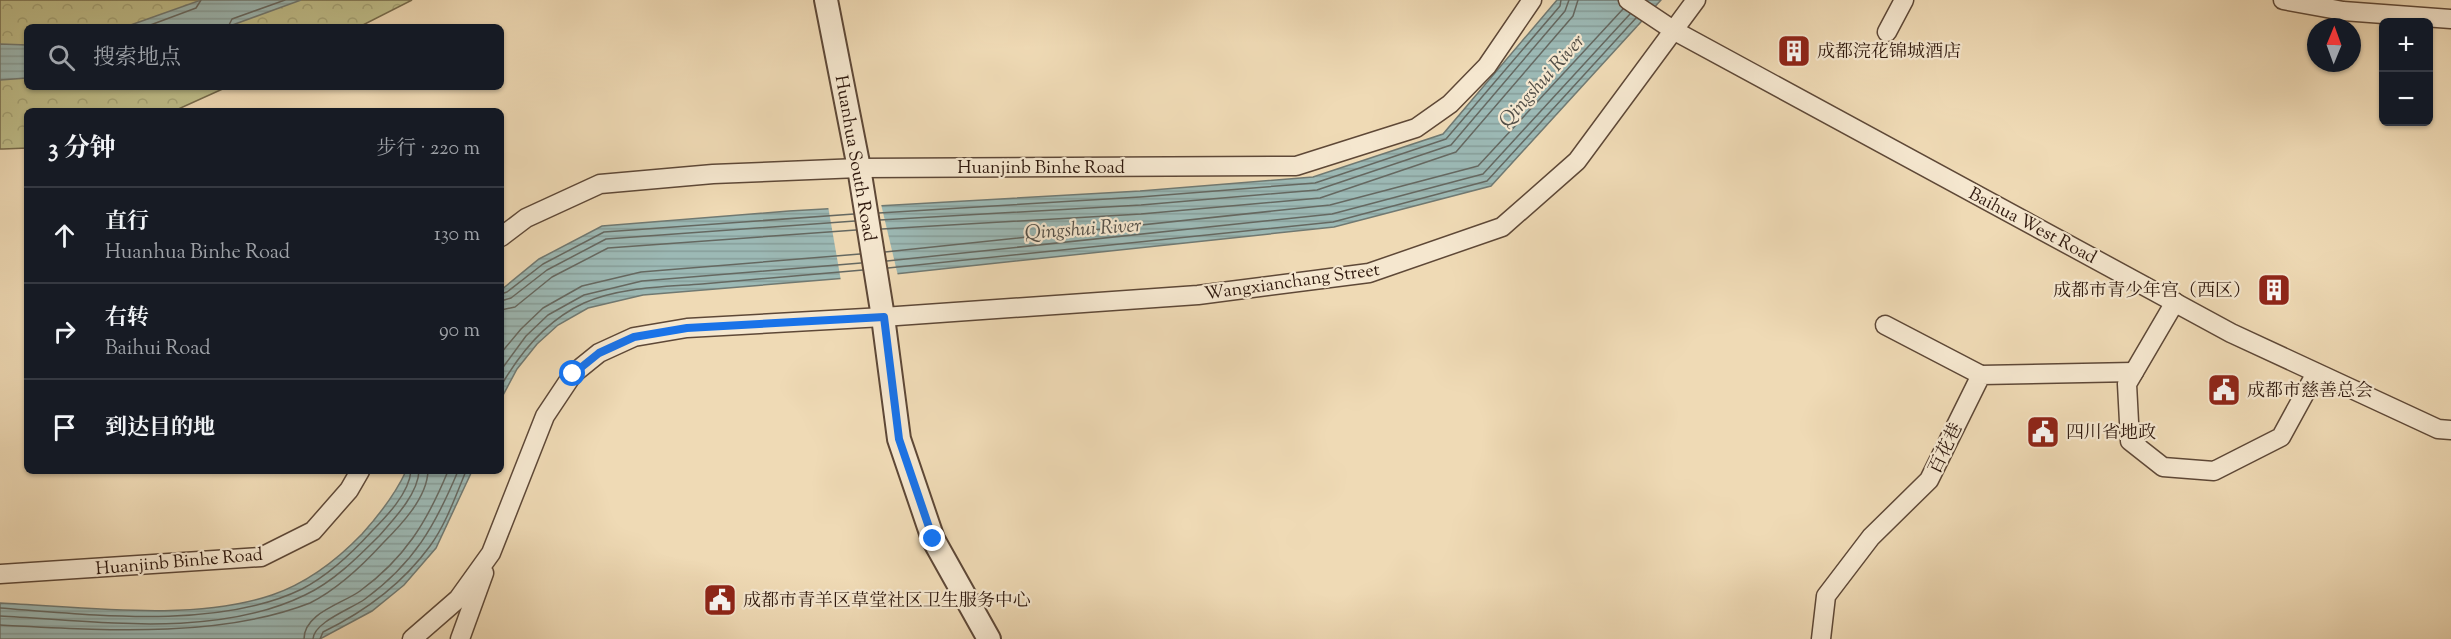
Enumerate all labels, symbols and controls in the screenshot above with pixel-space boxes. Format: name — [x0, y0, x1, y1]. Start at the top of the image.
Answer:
north arrow — [2307, 18, 2361, 72]
map controls — [2379, 18, 2433, 126]
button: + — [2379, 18, 2433, 72]
search box — [24, 24, 504, 90]
water label: Qingshui River — [1493, 29, 1593, 135]
building icon: 成都浣花锦城酒店 — [1776, 33, 1812, 69]
place label: 成都浣花锦城酒店 — [1817, 40, 1961, 66]
icon: search — [45, 41, 78, 74]
text: 搜索地点 — [93, 43, 181, 75]
button: − — [2379, 72, 2433, 126]
street label: Huanhua South Road — [827, 73, 881, 244]
text: 3 分钟 — [48, 131, 116, 168]
text: 步行 · 220 m — [376, 135, 480, 164]
street label: Huanjinb Binhe Road — [957, 156, 1125, 182]
street label: Baihua West Road — [1963, 182, 2101, 272]
text: 直行 — [105, 207, 149, 239]
water label: Qingshui River — [1024, 212, 1143, 249]
icon: ahead — [48, 219, 81, 252]
text: 130 m — [434, 221, 480, 250]
text: Huanhua Binhe Road — [105, 239, 290, 268]
street label: Wangxianchang Street — [1203, 258, 1382, 308]
building icon: 成都市青少年宫（西区） — [2256, 272, 2292, 308]
place label: 成都市青少年宫（西区） — [2053, 279, 2251, 305]
text: 右转 — [105, 303, 149, 335]
icon: right — [48, 315, 81, 348]
text: 90 m — [439, 317, 480, 346]
text: Baihui Road — [105, 335, 210, 364]
route start — [559, 360, 585, 386]
public building icon: 成都市慈善总会 — [2206, 372, 2242, 408]
place label: 成都市慈善总会 — [2247, 379, 2373, 405]
icon: arrive — [48, 411, 81, 444]
text: 到达目的地 — [105, 413, 215, 445]
public building icon: 四川省地政 — [2025, 414, 2061, 450]
street label: 百花巷 — [1923, 419, 1970, 479]
place label: 四川省地政 — [2066, 421, 2156, 447]
route end — [919, 525, 945, 551]
street label: Huanjinb Binhe Road — [95, 543, 264, 583]
public building icon: 成都市青羊区草堂社区卫生服务中心 — [702, 582, 738, 618]
place label: 成都市青羊区草堂社区卫生服务中心 — [743, 589, 1031, 615]

